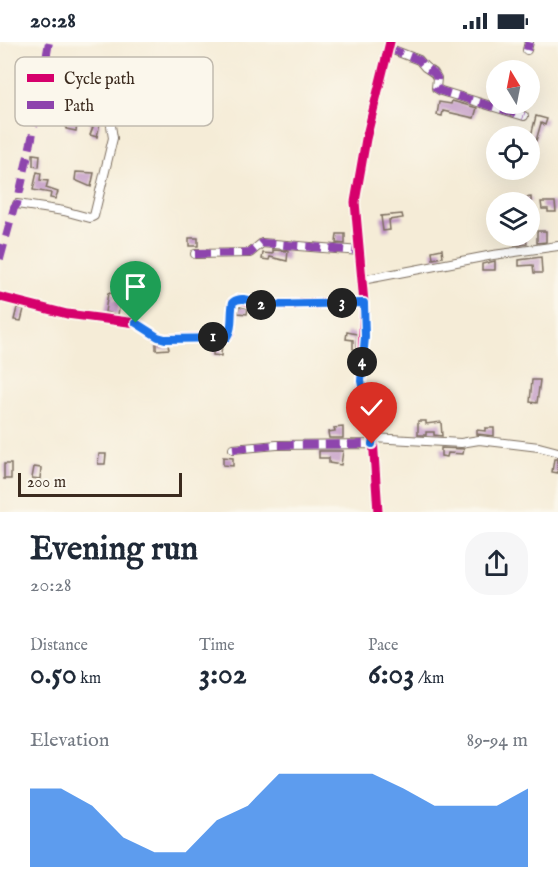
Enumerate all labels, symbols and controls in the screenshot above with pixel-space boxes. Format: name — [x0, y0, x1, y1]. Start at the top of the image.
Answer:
text: 20:28 — [30, 7, 76, 35]
legend — [15, 57, 213, 126]
north arrow — [486, 60, 540, 114]
map controls — [486, 60, 540, 246]
text: Cycle path — [64, 70, 135, 90]
text: Path — [64, 97, 95, 117]
button: locate — [486, 126, 540, 180]
button: layers — [486, 192, 540, 246]
pin — [110, 261, 161, 323]
icon: arrive — [119, 270, 152, 303]
pin: 3 — [327, 288, 357, 318]
pin: 2 — [246, 290, 276, 320]
text: 3 — [339, 293, 345, 313]
text: 2 — [257, 295, 265, 315]
pin: 1 — [198, 322, 228, 352]
text: 1 — [210, 327, 216, 347]
pin: 4 — [347, 347, 377, 377]
text: 4 — [358, 352, 366, 372]
pin — [346, 382, 397, 444]
icon: check — [355, 391, 388, 424]
scale bar — [18, 470, 182, 498]
text: 200 m — [27, 473, 66, 493]
text: Evening run — [30, 529, 198, 571]
button: share — [465, 532, 528, 595]
text: 20:28 — [30, 573, 72, 598]
text: Distance — [30, 636, 88, 656]
text: Time — [199, 636, 235, 656]
text: Pace — [368, 636, 398, 656]
text: 0.50 — [30, 656, 77, 694]
text: 3:02 — [199, 656, 247, 694]
text: 6:03 — [368, 656, 415, 694]
text: km — [77, 669, 101, 689]
text: /km — [415, 669, 444, 689]
text: Elevation — [30, 728, 109, 753]
text: 89–94 m — [467, 728, 528, 753]

